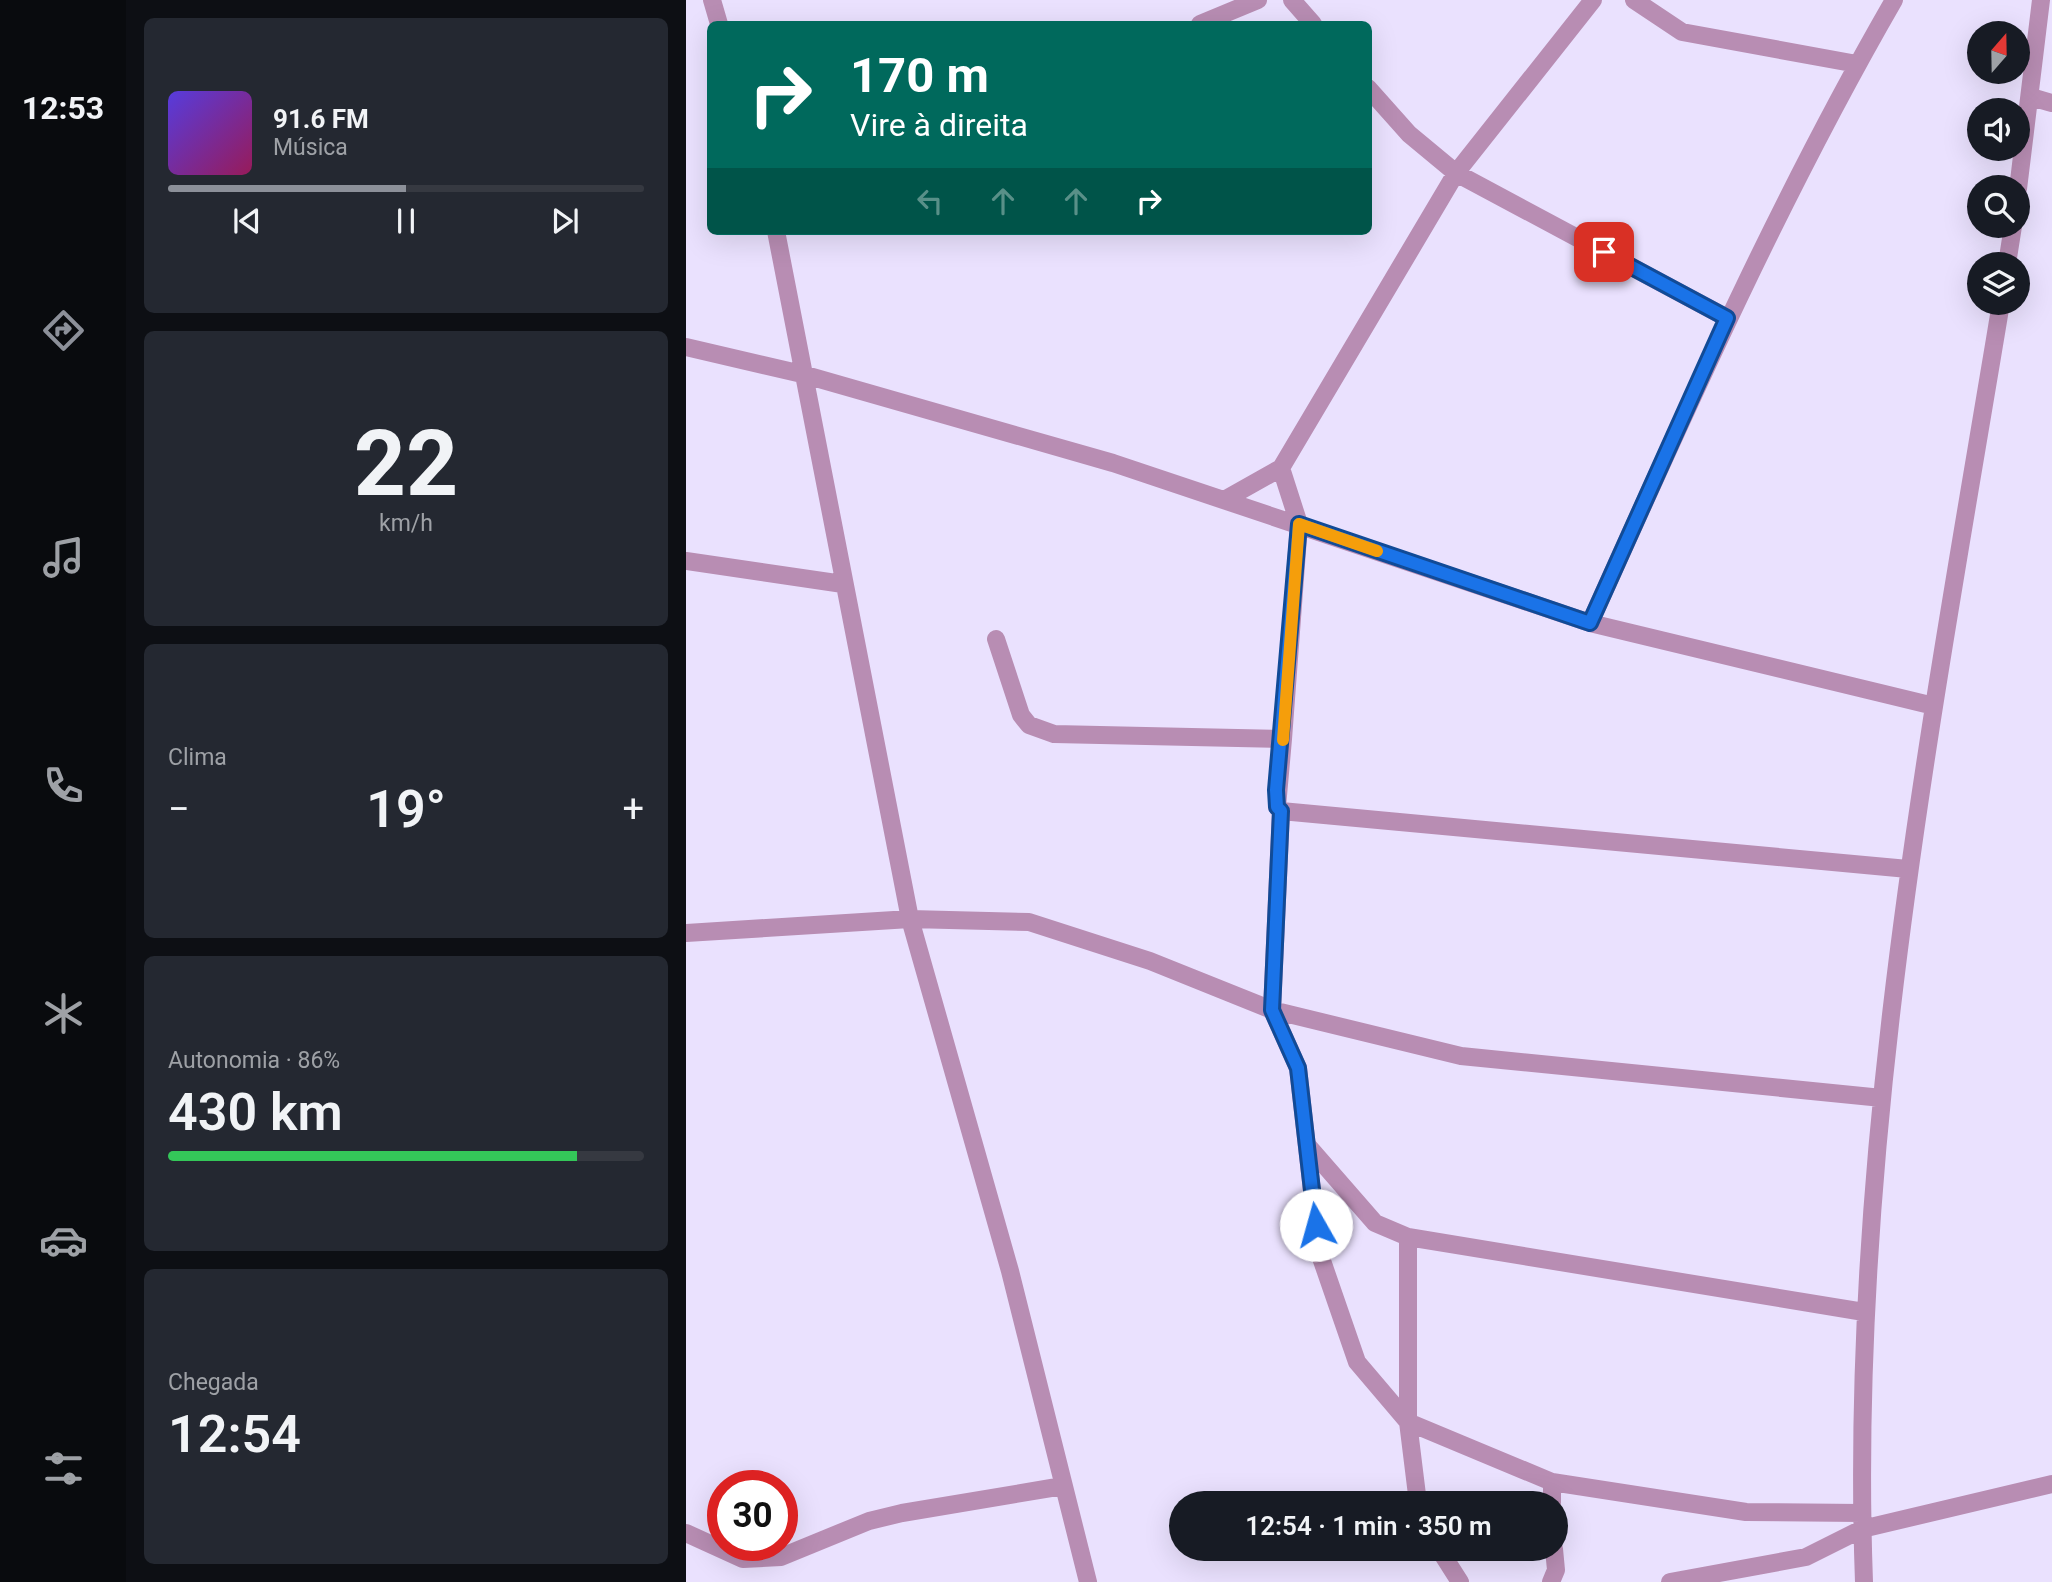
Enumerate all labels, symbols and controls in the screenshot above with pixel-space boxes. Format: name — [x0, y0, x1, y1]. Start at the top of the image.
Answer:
north arrow — [1967, 21, 2030, 84]
map controls — [1967, 21, 2030, 315]
text: 170 m — [850, 47, 989, 104]
icon: right — [735, 49, 826, 140]
text: 12:53 — [22, 89, 104, 127]
button: sound — [1967, 98, 2030, 161]
text: 91.6 FM — [273, 104, 369, 134]
text: Vire à direita — [850, 106, 1028, 144]
text: Música — [273, 134, 348, 161]
button: search — [1967, 175, 2030, 238]
icon: left — [911, 182, 949, 220]
icon: ahead — [984, 182, 1022, 220]
icon: ahead — [1057, 182, 1095, 220]
icon: right — [1130, 182, 1168, 220]
icon: previous — [228, 202, 266, 240]
icon: pause — [387, 202, 425, 240]
icon: next — [546, 202, 584, 240]
pin — [1574, 222, 1634, 282]
icon: arrive — [1585, 233, 1623, 271]
button: layers — [1967, 252, 2030, 315]
icon: directions — [39, 306, 88, 355]
text: 22 — [354, 411, 458, 517]
text: km/h — [379, 510, 433, 537]
icon: music — [39, 533, 88, 582]
text: Clima — [168, 744, 227, 771]
icon: phone — [39, 761, 88, 810]
text: 19° — [366, 779, 446, 840]
text: − — [168, 787, 190, 831]
text: + — [622, 787, 644, 831]
icon: climate — [39, 989, 88, 1038]
text: Autonomia · 86% — [168, 1047, 340, 1074]
text: 430 km — [168, 1082, 343, 1143]
position arrow — [1279, 1188, 1353, 1262]
icon: car — [39, 1216, 88, 1265]
text: Chegada — [168, 1369, 259, 1396]
text: 12:54 — [168, 1404, 301, 1465]
icon: filters — [39, 1444, 88, 1493]
speed limit sign: 30 — [707, 1470, 798, 1561]
text: 12:54 · 1 min · 350 m — [1245, 1511, 1492, 1541]

